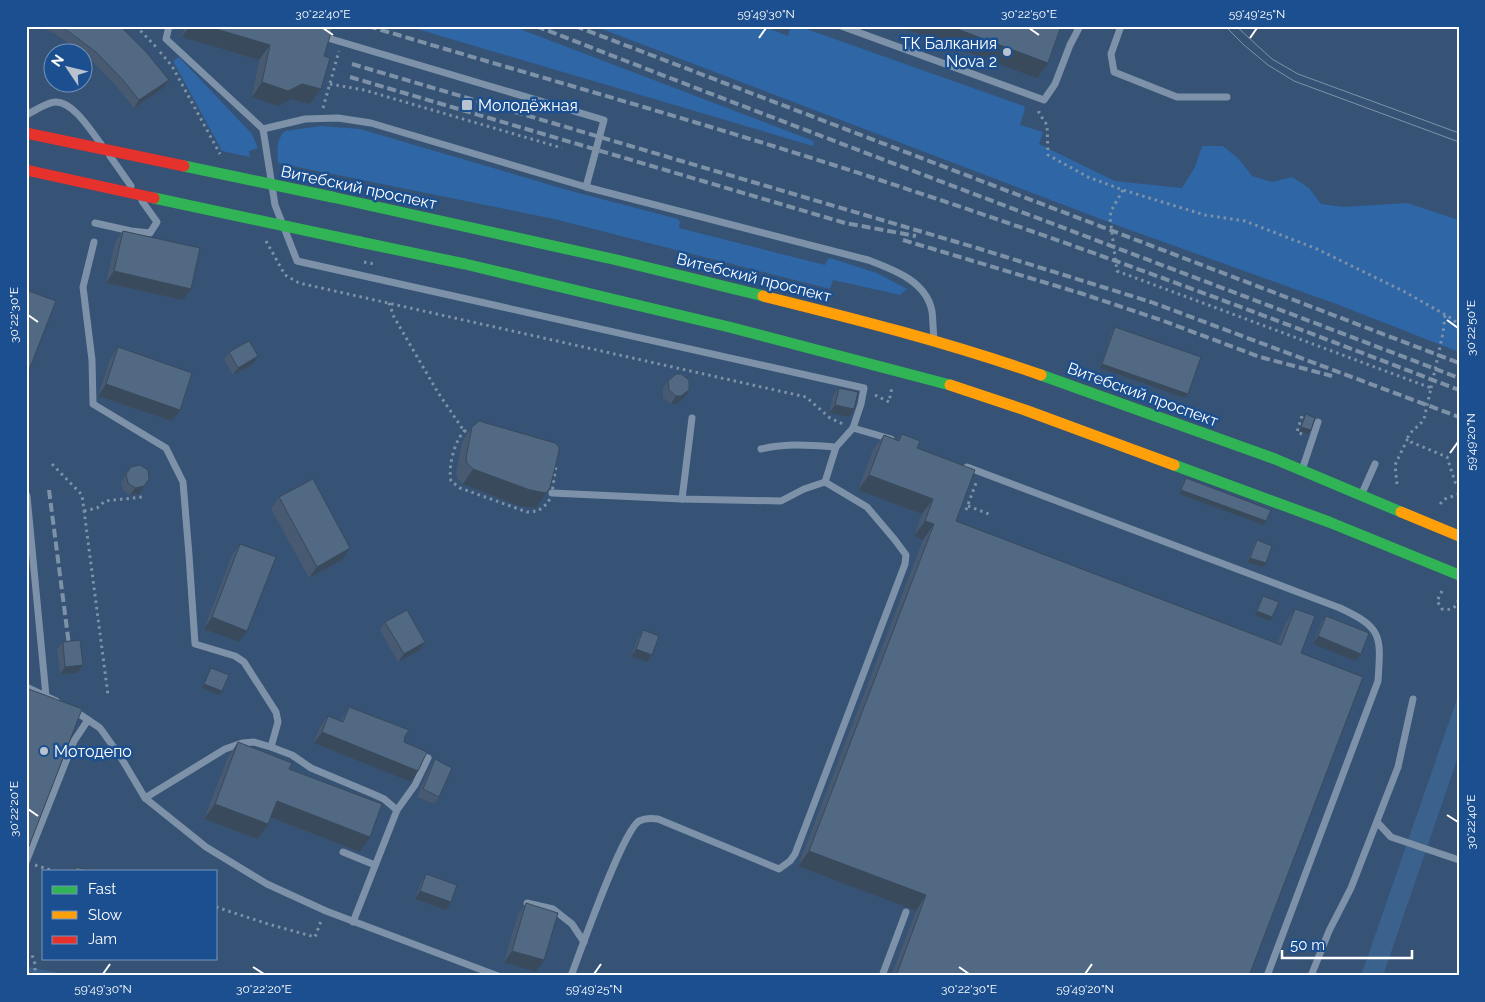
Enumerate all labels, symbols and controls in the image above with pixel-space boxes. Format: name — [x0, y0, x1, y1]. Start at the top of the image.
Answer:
text: 30°22'40"E — [295, 7, 351, 21]
text: 59°49'30"N — [737, 7, 795, 21]
text: 30°22'50"E — [1001, 7, 1057, 21]
text: 59°49'25"N — [1229, 7, 1285, 21]
place label: ТК Балкания Nova 2 — [901, 34, 997, 71]
north arrow — [42, 42, 92, 92]
marker: ТК Балкания Nova 2 — [1001, 46, 1013, 58]
text: N — [48, 52, 67, 70]
place label: Молодёжная — [478, 96, 578, 115]
marker: Молодёжная — [460, 98, 474, 112]
street label: Витебский проспект — [279, 162, 439, 213]
street label: Витебский проспект — [675, 249, 834, 306]
text: 30°22'30"E — [7, 287, 21, 343]
text: 30°22'50"E — [1464, 300, 1478, 356]
street label: Витебский проспект — [1065, 358, 1221, 431]
text: 59°49'20"N — [1464, 413, 1478, 471]
place label: Мотодепо — [54, 742, 132, 761]
marker: Мотодепо — [38, 745, 50, 757]
text: 30°22'20"E — [7, 781, 21, 837]
text: 30°22'40"E — [1464, 794, 1478, 850]
legend — [42, 870, 218, 960]
text: Fast — [88, 880, 116, 898]
text: Slow — [88, 906, 122, 924]
scale bar — [1282, 927, 1412, 959]
text: Jam — [88, 930, 117, 948]
text: 50 m — [1290, 936, 1325, 954]
text: 59°49'30"N — [74, 982, 132, 996]
text: 30°22'20"E — [236, 982, 292, 996]
text: 59°49'25"N — [566, 982, 622, 996]
text: 30°22'30"E — [941, 982, 997, 996]
text: 59°49'20"N — [1056, 982, 1114, 996]

